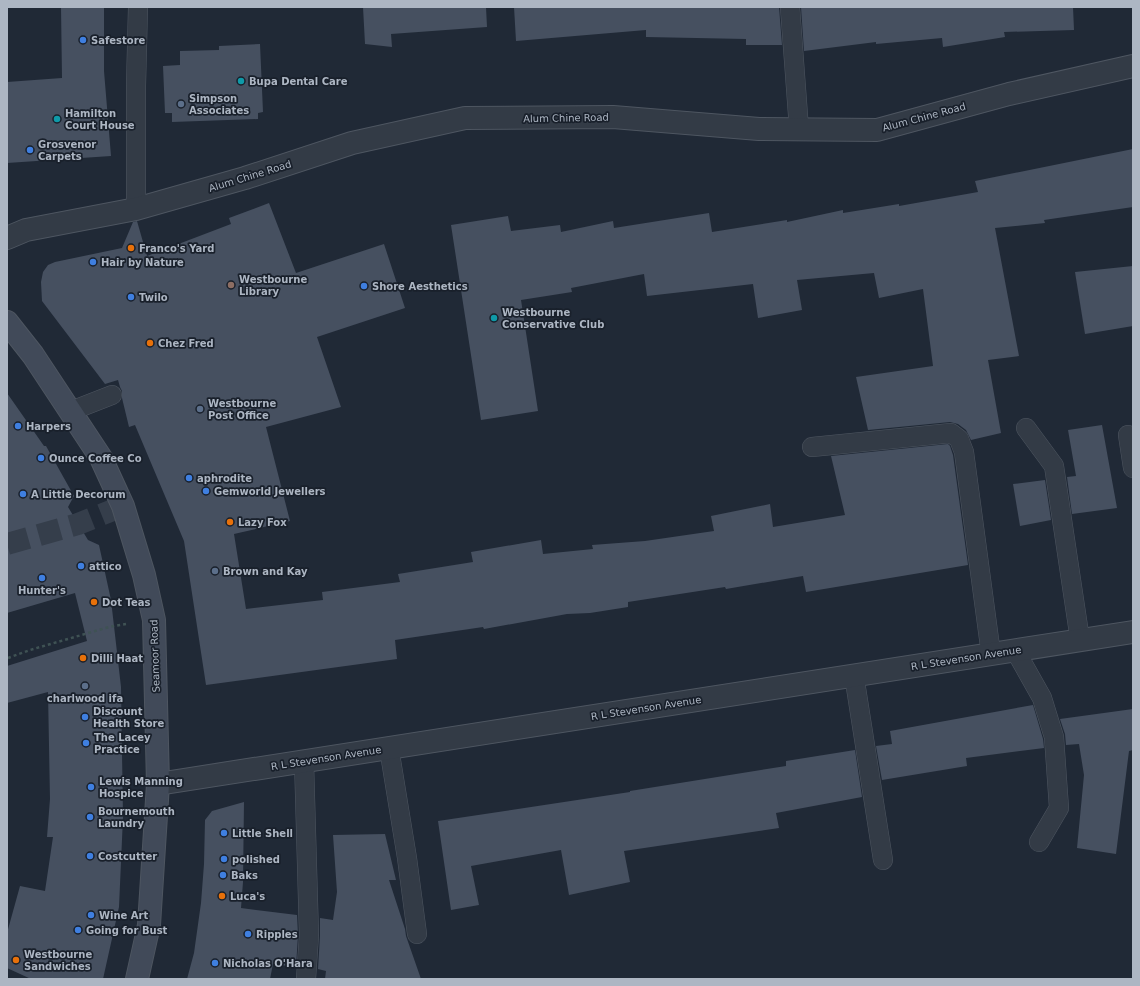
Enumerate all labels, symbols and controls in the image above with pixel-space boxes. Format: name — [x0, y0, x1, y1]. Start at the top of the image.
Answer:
marker: Safestore — [78, 35, 88, 45]
place label: Safestore — [91, 35, 146, 46]
marker: Bupa Dental Care — [236, 76, 246, 86]
place label: Bupa Dental Care — [249, 76, 348, 87]
place label: Simpson Associates — [189, 93, 249, 116]
marker: Simpson Associates — [176, 99, 186, 109]
street label: Alum Chine Road — [881, 101, 967, 133]
place label: Hamilton Court House — [65, 108, 135, 131]
street label: Alum Chine Road — [523, 112, 609, 124]
marker: Hamilton Court House — [52, 114, 62, 124]
place label: Grosvenor Carpets — [38, 139, 96, 162]
marker: Grosvenor Carpets — [25, 145, 35, 155]
street label: Alum Chine Road — [207, 158, 293, 194]
marker: Franco's Yard — [126, 243, 136, 253]
place label: Franco's Yard — [139, 243, 214, 254]
marker: Hair by Nature — [88, 257, 98, 267]
place label: Hair by Nature — [101, 257, 184, 268]
place label: Westbourne Library — [239, 274, 307, 297]
marker: Westbourne Library — [226, 280, 236, 290]
marker: Shore Aesthetics — [359, 281, 369, 291]
place label: Shore Aesthetics — [372, 281, 468, 292]
marker: Twilo — [126, 292, 136, 302]
place label: Twilo — [139, 292, 168, 303]
place label: Westbourne Conservative Club — [502, 307, 604, 330]
marker: Westbourne Conservative Club — [489, 313, 499, 323]
marker: Chez Fred — [145, 338, 155, 348]
place label: Chez Fred — [158, 338, 214, 349]
place label: Westbourne Post Office — [208, 398, 276, 421]
marker: Westbourne Post Office — [195, 404, 205, 414]
marker: Harpers — [13, 421, 23, 431]
place label: Harpers — [26, 421, 71, 432]
marker: Ounce Coffee Co — [36, 453, 46, 463]
place label: Ounce Coffee Co — [49, 453, 142, 464]
marker: aphrodite — [184, 473, 194, 483]
place label: aphrodite — [197, 473, 252, 484]
marker: Gemworld Jewellers — [201, 486, 211, 496]
place label: Gemworld Jewellers — [214, 486, 326, 497]
marker: A Little Decorum — [18, 489, 28, 499]
place label: A Little Decorum — [31, 489, 126, 500]
marker: Lazy Fox — [225, 517, 235, 527]
place label: Lazy Fox — [238, 517, 287, 528]
marker: attico — [76, 561, 86, 571]
place label: attico — [89, 561, 122, 572]
marker: Brown and Kay — [210, 566, 220, 576]
place label: Brown and Kay — [223, 566, 308, 577]
marker: Hunter's — [37, 573, 47, 583]
place label: Hunter's — [18, 585, 66, 596]
marker: Dot Teas — [89, 597, 99, 607]
place label: Dot Teas — [102, 597, 150, 608]
street label: Seamoor Road — [148, 619, 162, 693]
street label: R L Stevenson Avenue — [910, 644, 1022, 672]
marker: Dilli Haat — [78, 653, 88, 663]
place label: Dilli Haat — [91, 653, 143, 664]
marker: charlwood ifa — [80, 681, 90, 691]
place label: charlwood ifa — [47, 693, 123, 704]
street label: R L Stevenson Avenue — [590, 694, 702, 722]
place label: Discount Health Store — [93, 706, 164, 729]
marker: Discount Health Store — [80, 712, 90, 722]
place label: The Lacey Practice — [94, 732, 151, 755]
marker: The Lacey Practice — [81, 738, 91, 748]
street label: R L Stevenson Avenue — [270, 744, 382, 772]
place label: Lewis Manning Hospice — [99, 776, 183, 799]
marker: Lewis Manning Hospice — [86, 782, 96, 792]
place label: Bournemouth Laundry — [98, 806, 175, 829]
marker: Bournemouth Laundry — [85, 812, 95, 822]
marker: Little Shell — [219, 828, 229, 838]
place label: Little Shell — [232, 828, 293, 839]
marker: Costcutter — [85, 851, 95, 861]
place label: Costcutter — [98, 851, 157, 862]
marker: polished — [219, 854, 229, 864]
place label: polished — [232, 854, 280, 865]
marker: Baks — [218, 870, 228, 880]
place label: Baks — [231, 870, 258, 881]
marker: Luca's — [217, 891, 227, 901]
place label: Luca's — [230, 891, 265, 902]
marker: Wine Art — [86, 910, 96, 920]
place label: Wine Art — [99, 910, 149, 921]
marker: Going for Bust — [73, 925, 83, 935]
place label: Going for Bust — [86, 925, 168, 936]
marker: Ripples — [243, 929, 253, 939]
place label: Ripples — [256, 929, 298, 940]
place label: Westbourne Sandwiches — [24, 949, 92, 972]
marker: Westbourne Sandwiches — [11, 955, 21, 965]
marker: Nicholas O'Hara — [210, 958, 220, 968]
place label: Nicholas O'Hara — [223, 958, 313, 969]

